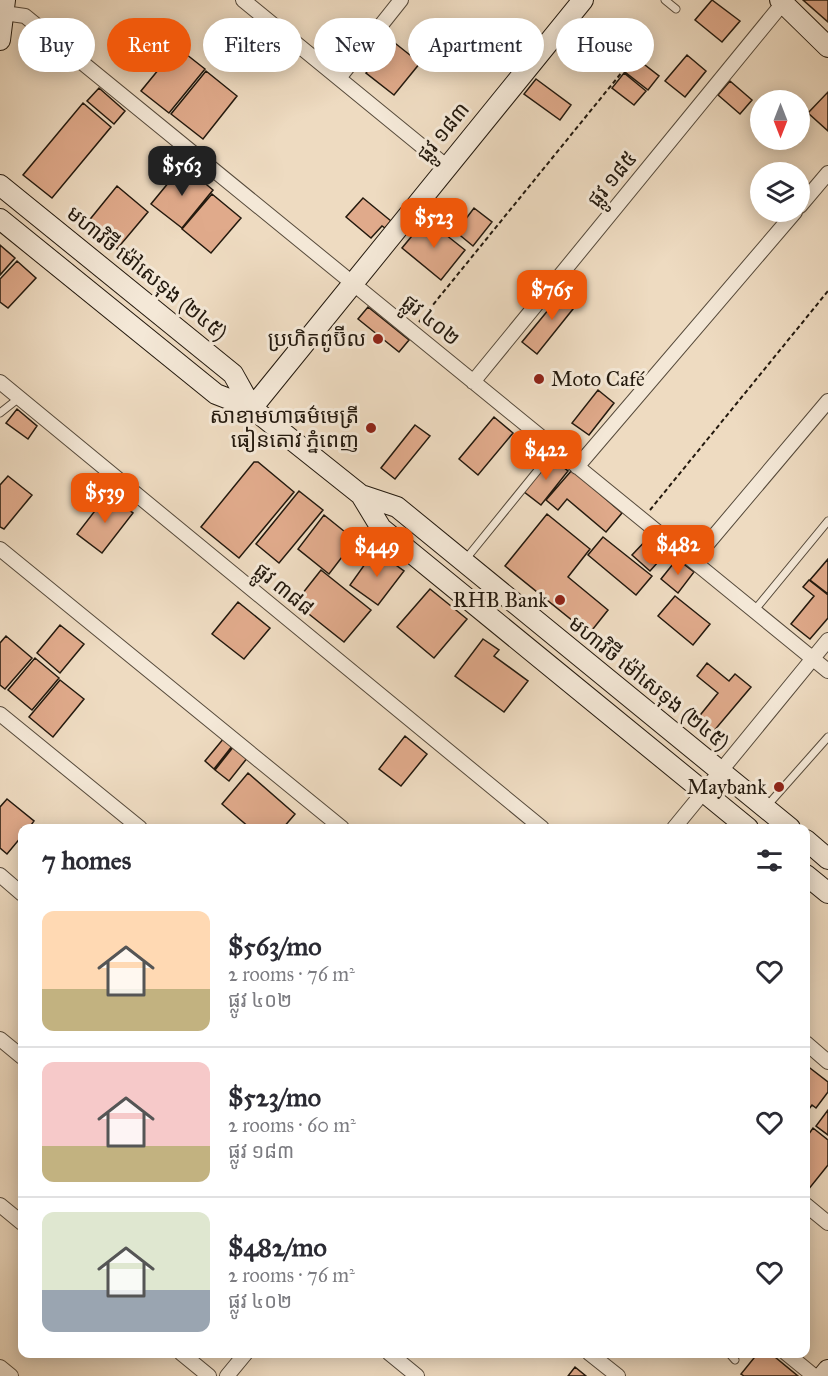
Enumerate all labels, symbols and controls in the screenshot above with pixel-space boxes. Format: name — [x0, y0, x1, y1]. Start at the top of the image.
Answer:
chip: Buy — [18, 18, 95, 72]
chip: Rent — [107, 18, 191, 72]
chip: Filters — [203, 18, 302, 72]
chip: New — [314, 18, 396, 72]
chip: Apartment — [408, 18, 544, 72]
chip: House — [556, 18, 654, 72]
north arrow — [750, 90, 810, 150]
map controls — [750, 90, 810, 222]
street label: ផ្លូវ ១៨៣ — [411, 97, 480, 171]
pin: $563 — [146, 146, 218, 197]
street label: ផ្លូវ ១៨៥ — [582, 146, 647, 216]
text: $563 — [162, 153, 202, 177]
button: layers — [750, 162, 810, 222]
pin: $523 — [398, 198, 470, 249]
street label: មហាវិថី ម៉ៅសេទុង (២៤៥) — [61, 200, 233, 346]
text: $523 — [414, 205, 454, 229]
pin: $765 — [516, 270, 588, 321]
text: $765 — [531, 277, 573, 301]
street label: ផ្លូវ ៤០២ — [393, 289, 465, 356]
place label: ប្រហិតពូប៊ីល — [268, 325, 366, 353]
marker: ប្រហិតពូប៊ីល — [371, 332, 385, 346]
place label: Moto Café — [551, 366, 645, 392]
marker: Moto Café — [532, 372, 546, 386]
place label: សាខាមហាធម៌មេត្រី ធៀនតោវ ភ្នំពេញ — [210, 403, 359, 454]
marker: សាខាមហាធម៌មេត្រី ធៀនតោវ ភ្នំពេញ — [364, 421, 378, 435]
pin: $422 — [510, 430, 582, 481]
text: $422 — [525, 437, 567, 461]
pin: $539 — [69, 473, 141, 524]
text: $539 — [85, 480, 125, 504]
pin: $482 — [642, 525, 714, 576]
pin: $449 — [341, 527, 413, 578]
text: $482 — [656, 532, 700, 556]
text: $449 — [354, 534, 400, 558]
street label: ផ្លូវ ៣៨៨ — [245, 557, 319, 626]
place label: RHB Bank — [453, 587, 548, 613]
marker: RHB Bank — [553, 593, 567, 607]
street label: មហាវិថី ម៉ៅសេទុង (២៤៥) — [563, 610, 735, 756]
place label: Maybank — [687, 774, 767, 800]
marker: Maybank — [772, 780, 786, 794]
text: 7 homes — [42, 844, 131, 876]
icon: filters — [753, 844, 786, 877]
text: $563/mo — [228, 930, 321, 962]
icon: home — [90, 935, 162, 1007]
icon: heart — [753, 955, 786, 988]
text: 2 rooms · 76 m² — [228, 962, 355, 986]
text: ផ្លូវ ៤០២ — [228, 988, 292, 1012]
text: $523/mo — [228, 1081, 321, 1113]
icon: home — [90, 1086, 162, 1158]
icon: heart — [753, 1106, 786, 1139]
text: 2 rooms · 60 m² — [228, 1113, 356, 1137]
text: ផ្លូវ ១៨៣ — [228, 1139, 294, 1163]
text: $482/mo — [228, 1231, 327, 1263]
icon: home — [90, 1236, 162, 1308]
icon: heart — [753, 1256, 786, 1289]
text: 2 rooms · 76 m² — [228, 1263, 355, 1287]
text: ផ្លូវ ៤០២ — [228, 1289, 292, 1313]

